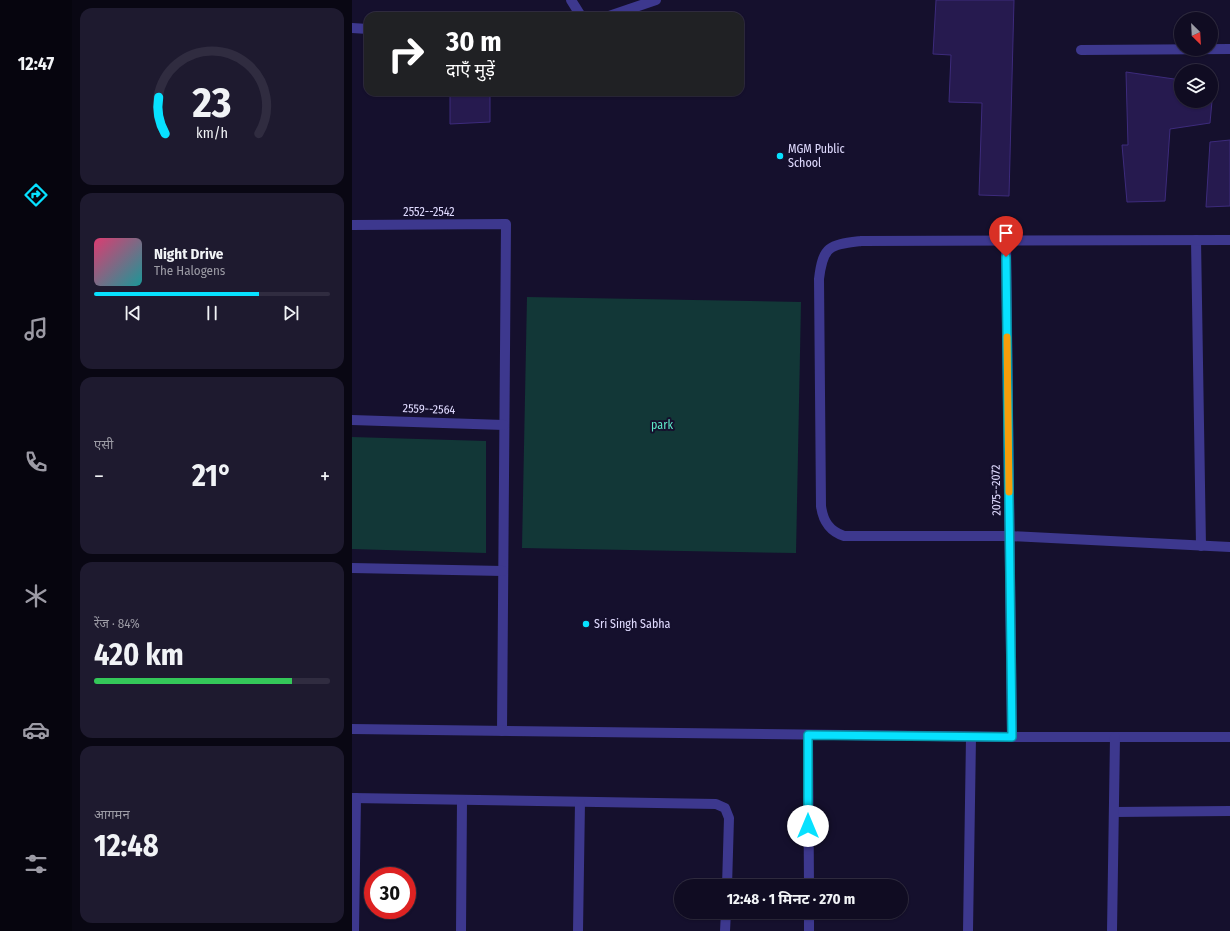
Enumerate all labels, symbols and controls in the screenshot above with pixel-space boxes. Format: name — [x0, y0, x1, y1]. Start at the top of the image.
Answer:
north arrow — [1174, 12, 1218, 56]
map controls — [1174, 12, 1218, 108]
text: 30 m — [446, 25, 502, 58]
icon: right — [380, 28, 432, 80]
text: 12:47 — [18, 53, 54, 75]
text: दाएँ मुड़ें — [446, 59, 495, 81]
button: layers — [1174, 64, 1218, 108]
text: 23 — [192, 78, 231, 128]
text: km/h — [196, 125, 228, 142]
place label: MGM Public School — [788, 142, 845, 170]
marker: MGM Public School — [775, 151, 785, 161]
icon: directions — [22, 181, 50, 209]
street label: 2552--2542 — [403, 205, 455, 219]
pin — [989, 216, 1023, 257]
icon: arrive — [995, 222, 1017, 244]
text: Night Drive — [154, 245, 223, 263]
text: The Halogens — [154, 263, 225, 278]
icon: previous — [122, 302, 144, 324]
icon: pause — [201, 302, 223, 324]
icon: next — [280, 302, 302, 324]
icon: music — [22, 315, 50, 343]
street label: 2559--2564 — [402, 401, 456, 417]
park label: park — [651, 418, 673, 432]
text: एसी — [94, 437, 113, 452]
icon: phone — [22, 448, 50, 476]
text: 21° — [192, 458, 232, 494]
text: − — [94, 463, 104, 490]
text: + — [320, 463, 330, 490]
street label: 2075--2072 — [989, 464, 1003, 516]
icon: climate — [22, 582, 50, 610]
text: रेंज · 84% — [94, 616, 140, 631]
place label: Sri Singh Sabha — [594, 617, 671, 631]
marker: Sri Singh Sabha — [581, 619, 591, 629]
text: 420 km — [94, 637, 184, 673]
icon: car — [22, 716, 50, 744]
position arrow — [787, 805, 829, 847]
text: आगमन — [94, 807, 130, 822]
text: 12:48 — [94, 828, 159, 864]
icon: filters — [22, 850, 50, 878]
speed limit sign: 30 — [364, 867, 416, 919]
text: 12:48 · 1 मिनट · 270 m — [727, 890, 855, 908]

